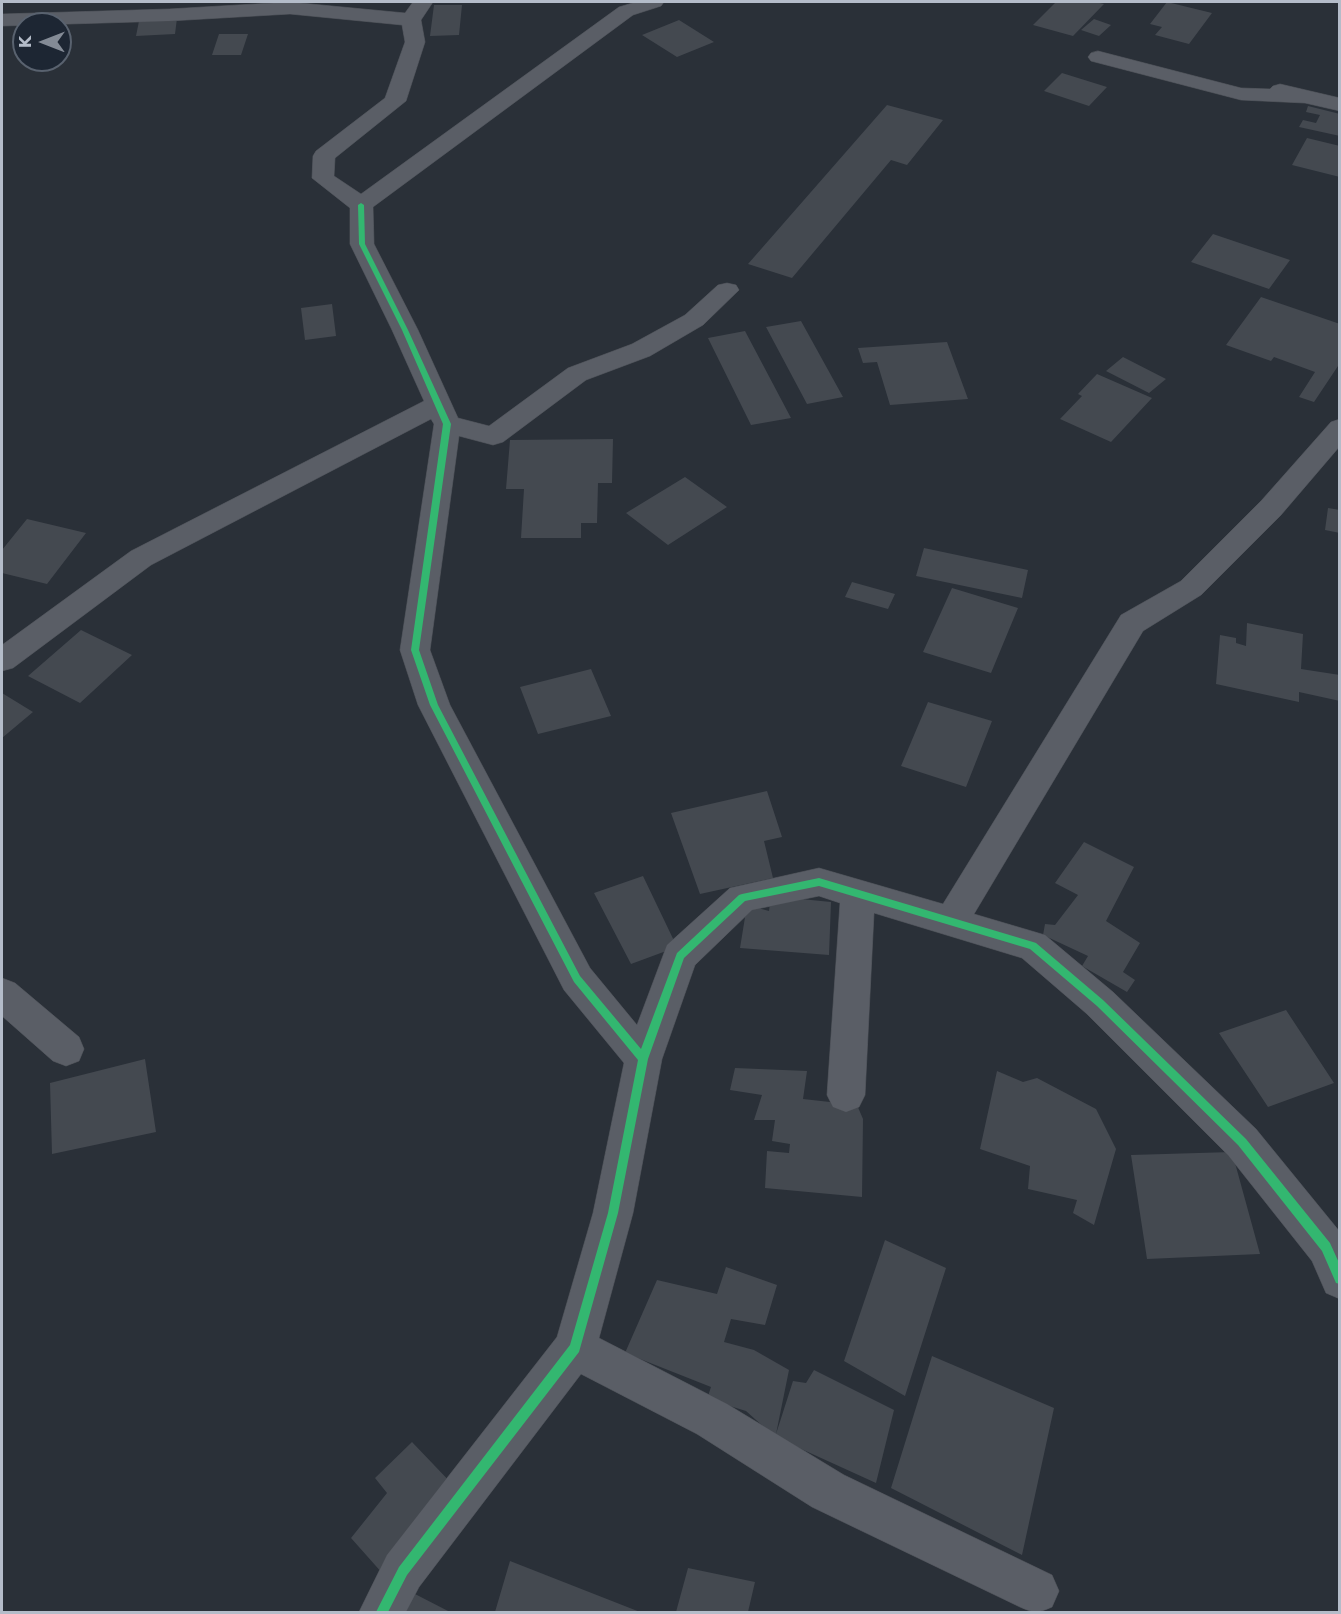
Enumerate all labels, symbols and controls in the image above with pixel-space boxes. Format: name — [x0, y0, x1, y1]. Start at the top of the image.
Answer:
north arrow — [12, 12, 72, 72]
text: K — [16, 36, 35, 48]

